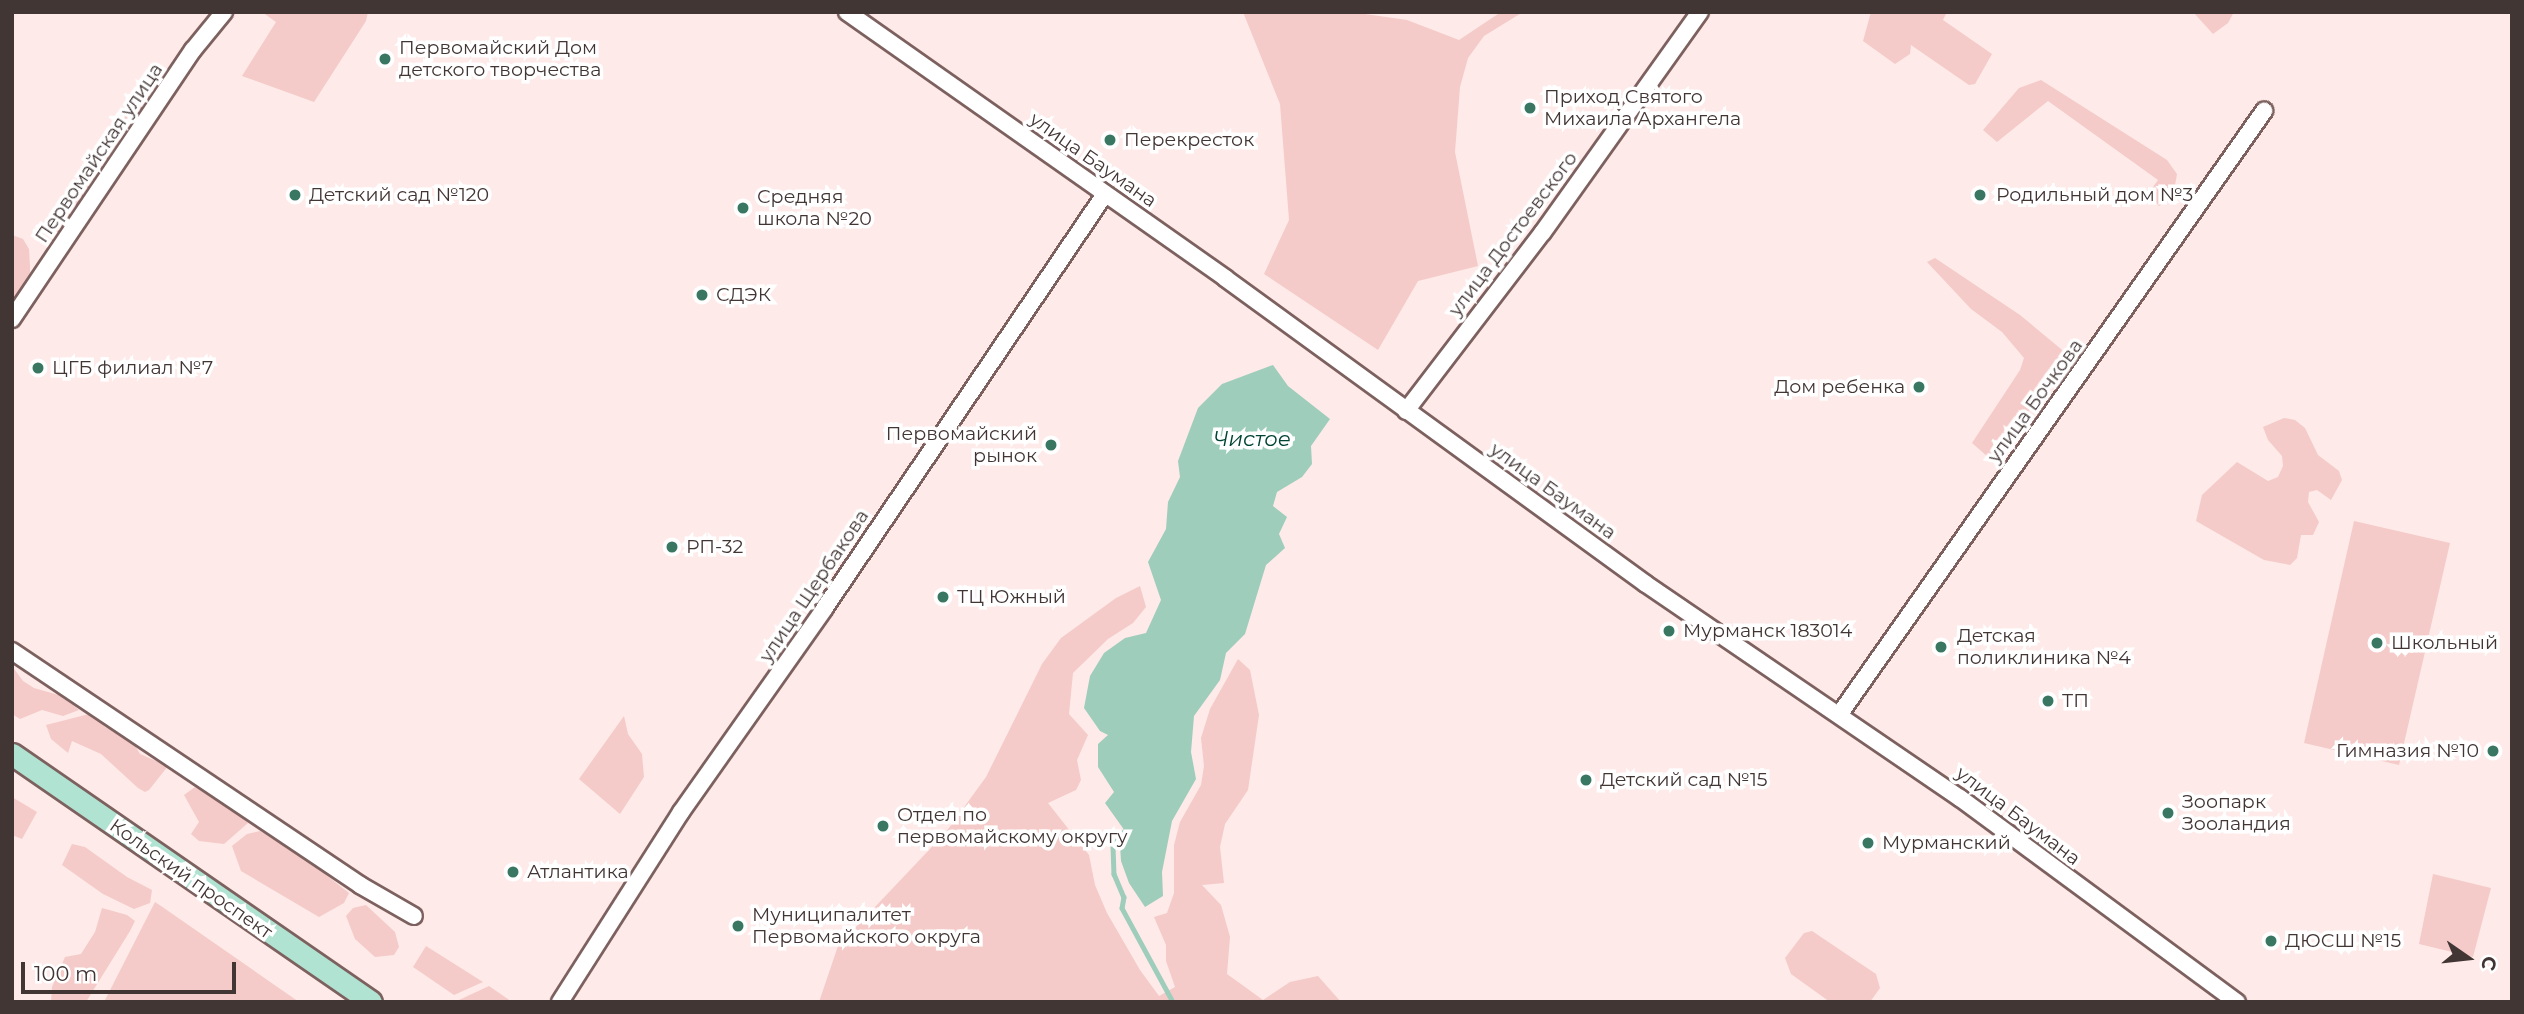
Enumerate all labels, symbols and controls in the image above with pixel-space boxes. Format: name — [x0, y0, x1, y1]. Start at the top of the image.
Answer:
place label: Первомайский Дом детского творчества — [399, 37, 601, 81]
marker: Первомайский Дом детского творчества — [377, 51, 393, 67]
street label: Первомайская улица — [30, 59, 168, 247]
place label: Приход Святого Михаила Архангела — [1544, 86, 1741, 130]
marker: Приход Святого Михаила Архангела — [1522, 100, 1538, 116]
street label: улица Баумана — [1025, 108, 1161, 212]
place label: Перекресток — [1124, 129, 1254, 151]
marker: Перекресток — [1102, 132, 1118, 148]
street label: улица Достоевского — [1444, 147, 1582, 321]
place label: Детский сад №120 — [309, 184, 489, 206]
place label: Родильный дом №3 — [1996, 184, 2193, 206]
marker: Родильный дом №3 — [1970, 185, 1990, 205]
place label: Средняя школа №20 — [757, 186, 872, 230]
marker: Детский сад №120 — [287, 187, 303, 203]
marker: Средняя школа №20 — [735, 200, 751, 216]
place label: СДЭК — [716, 284, 771, 306]
marker: СДЭК — [694, 287, 710, 303]
street label: улица Бочкова — [1983, 335, 2087, 467]
place label: ЦГБ филиал №7 — [52, 357, 213, 379]
marker: ЦГБ филиал №7 — [30, 360, 46, 376]
place label: Дом ребенка — [1774, 376, 1905, 398]
marker: Дом ребенка — [1911, 379, 1927, 395]
place label: Первомайский рынок — [886, 423, 1037, 467]
water label: Чистое — [1213, 426, 1291, 452]
marker: Первомайский рынок — [1043, 437, 1059, 453]
street label: улица Баумана — [1486, 438, 1620, 544]
street label: улица Щербакова — [755, 505, 873, 667]
place label: РП-32 — [686, 536, 743, 558]
marker: РП-32 — [664, 539, 680, 555]
place label: ТЦ Южный — [957, 586, 1066, 608]
marker: ТЦ Южный — [935, 589, 951, 605]
place label: Мурманск 183014 — [1683, 620, 1852, 642]
marker: Мурманск 183014 — [1661, 623, 1677, 639]
place label: Детская поликлиника №4 — [1957, 625, 2131, 669]
place label: Школьный — [2391, 632, 2498, 654]
marker: Школьный — [2369, 635, 2385, 651]
marker: Детская поликлиника №4 — [1931, 637, 1951, 657]
place label: ТП — [2062, 690, 2089, 712]
marker: ТП — [2040, 693, 2056, 709]
place label: Гимназия №10 — [2336, 740, 2479, 762]
marker: Гимназия №10 — [2485, 743, 2501, 759]
street label: улица Баумана — [1951, 762, 2085, 870]
place label: Детский сад №15 — [1600, 769, 1768, 791]
marker: Детский сад №15 — [1578, 772, 1594, 788]
place label: Зоопарк Зооландия — [2182, 791, 2291, 835]
place label: Отдел по первомайскому округу — [897, 804, 1128, 848]
marker: Зоопарк Зооландия — [2160, 805, 2176, 821]
street label: Кольский проспект — [105, 814, 277, 944]
marker: Отдел по первомайскому округу — [875, 818, 891, 834]
place label: Мурманский — [1882, 832, 2011, 854]
marker: Мурманский — [1860, 835, 1876, 851]
place label: Атлантика — [527, 861, 629, 883]
marker: Атлантика — [505, 864, 521, 880]
place label: Муниципалитет Первомайского округа — [752, 904, 981, 948]
marker: Муниципалитет Первомайского округа — [730, 918, 746, 934]
north arrow — [2433, 923, 2503, 993]
place label: ДЮСШ №15 — [2285, 930, 2401, 952]
marker: ДЮСШ №15 — [2263, 933, 2279, 949]
scale bar — [24, 948, 240, 992]
text: С — [2476, 954, 2502, 973]
text: 100 m — [34, 961, 97, 986]

